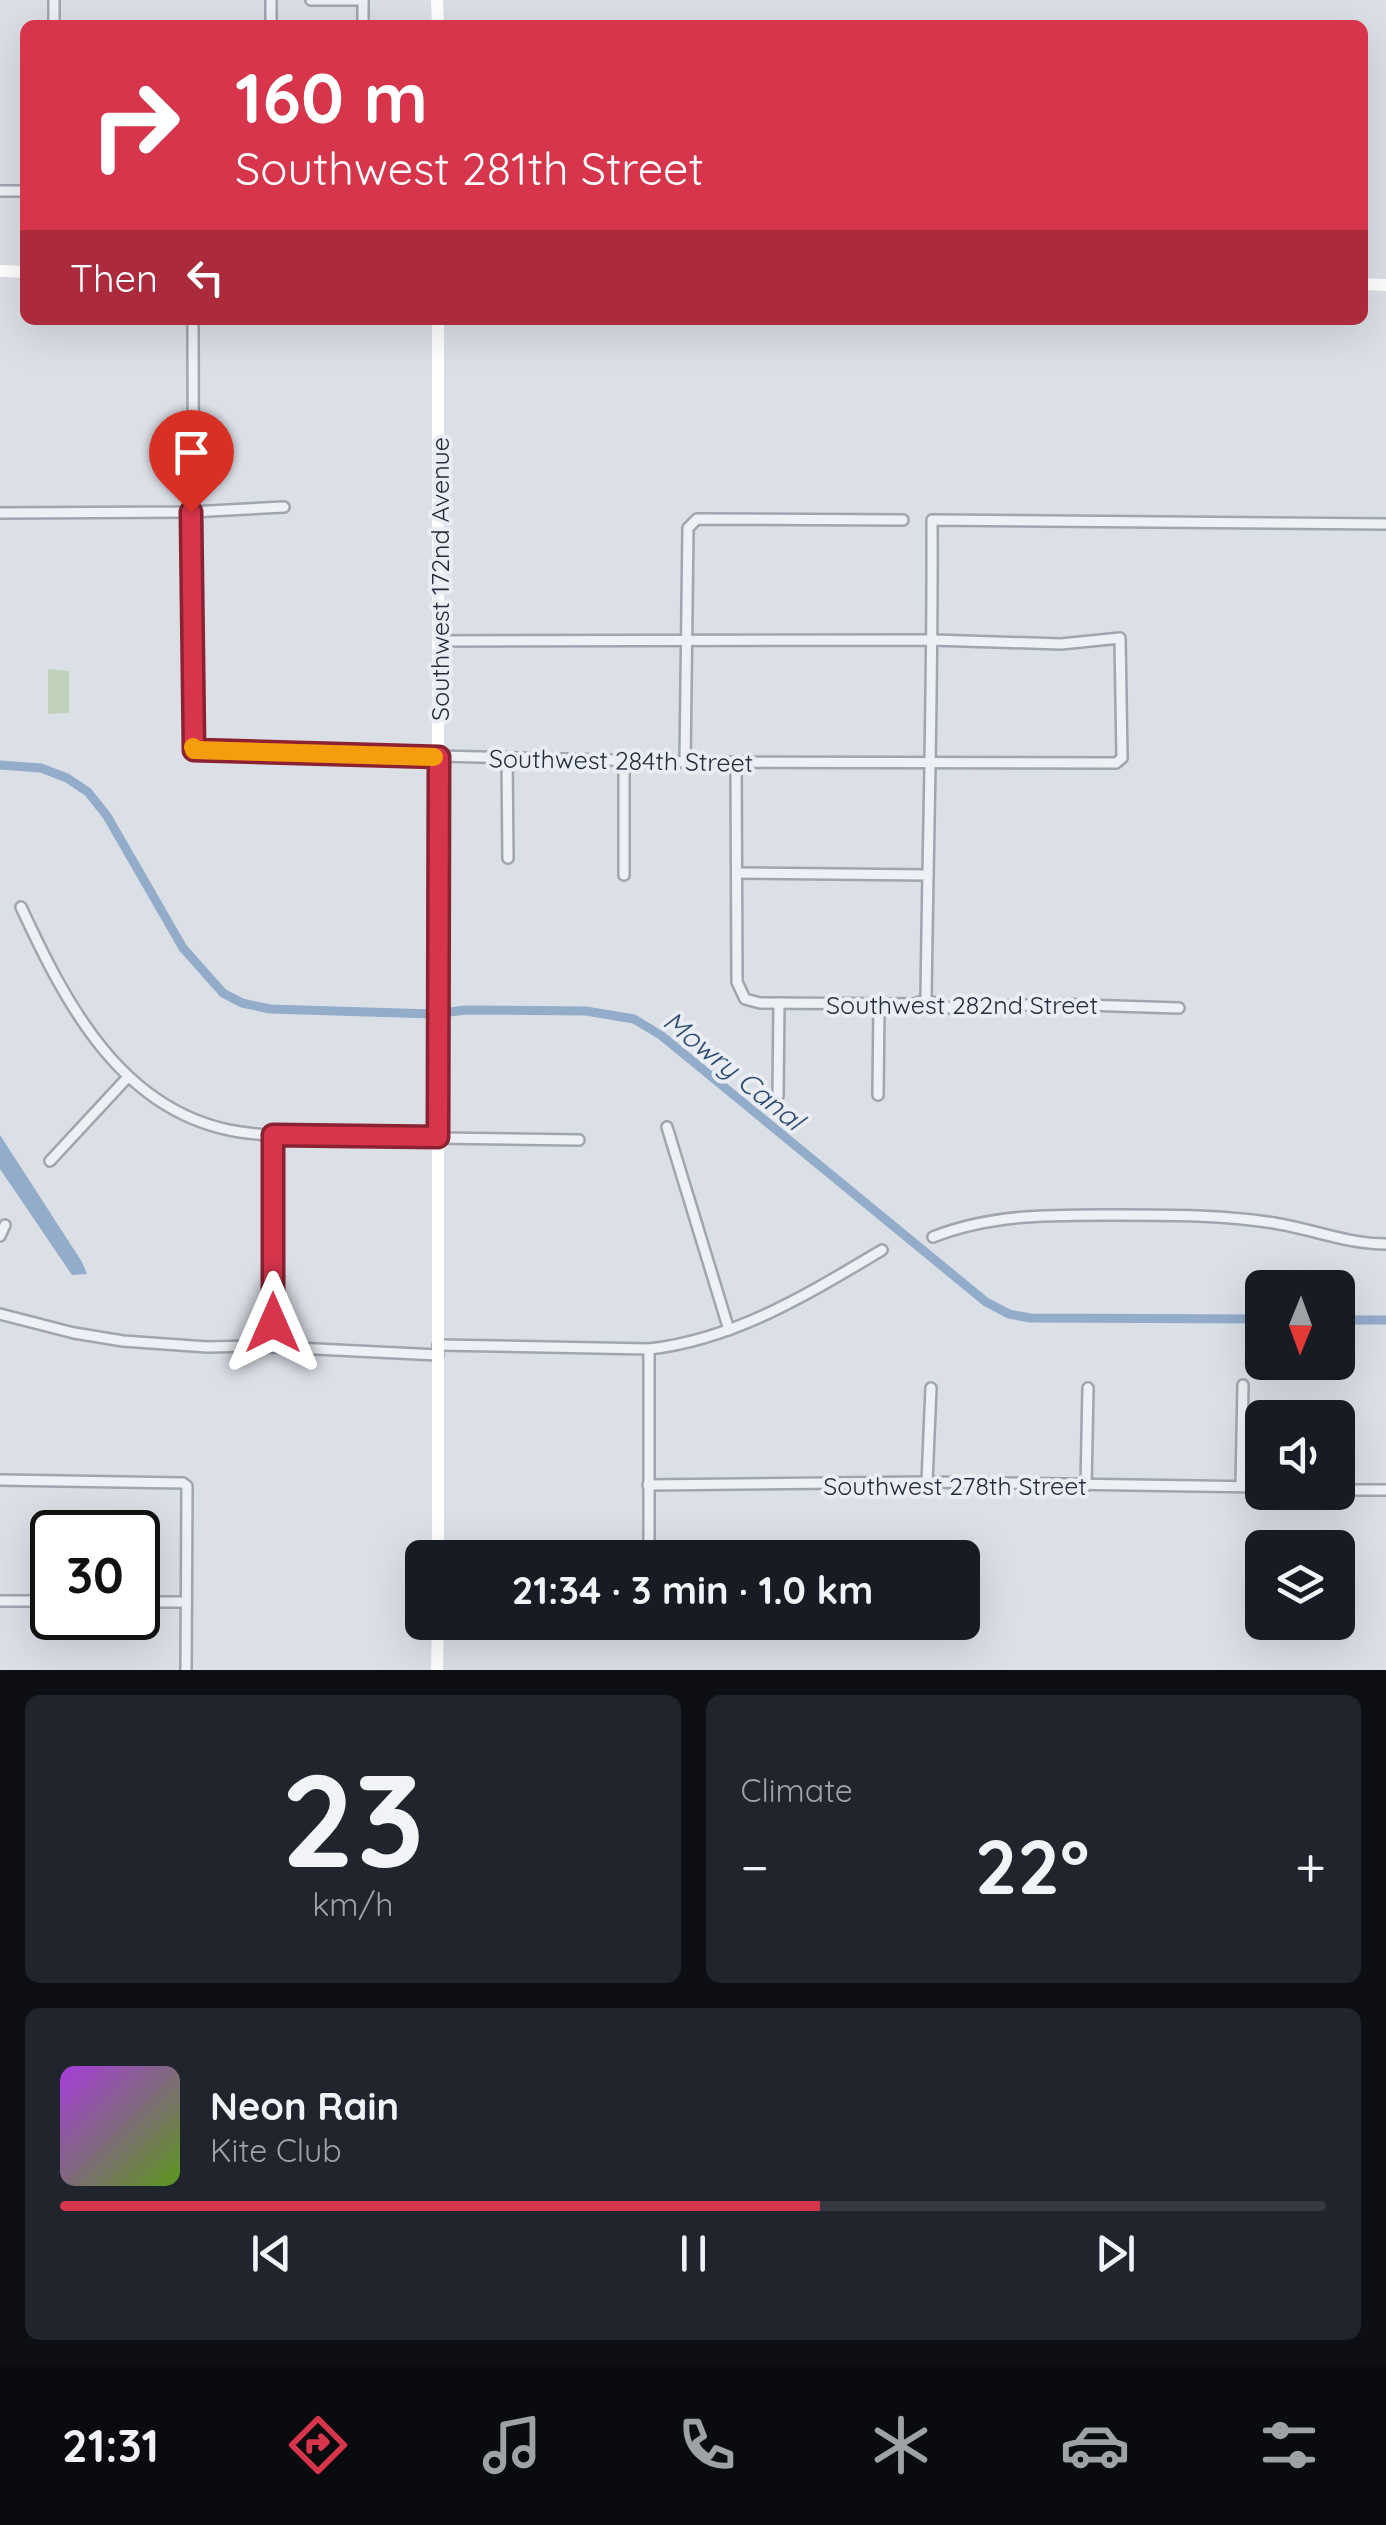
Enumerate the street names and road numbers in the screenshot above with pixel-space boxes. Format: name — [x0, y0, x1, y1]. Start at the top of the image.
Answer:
street label: Southwest 172nd Avenue — [424, 437, 455, 721]
street label: Southwest 284th Street — [489, 742, 753, 778]
street label: Southwest 282nd Street — [826, 989, 1098, 1020]
street label: Southwest 278th Street — [823, 1470, 1087, 1501]

